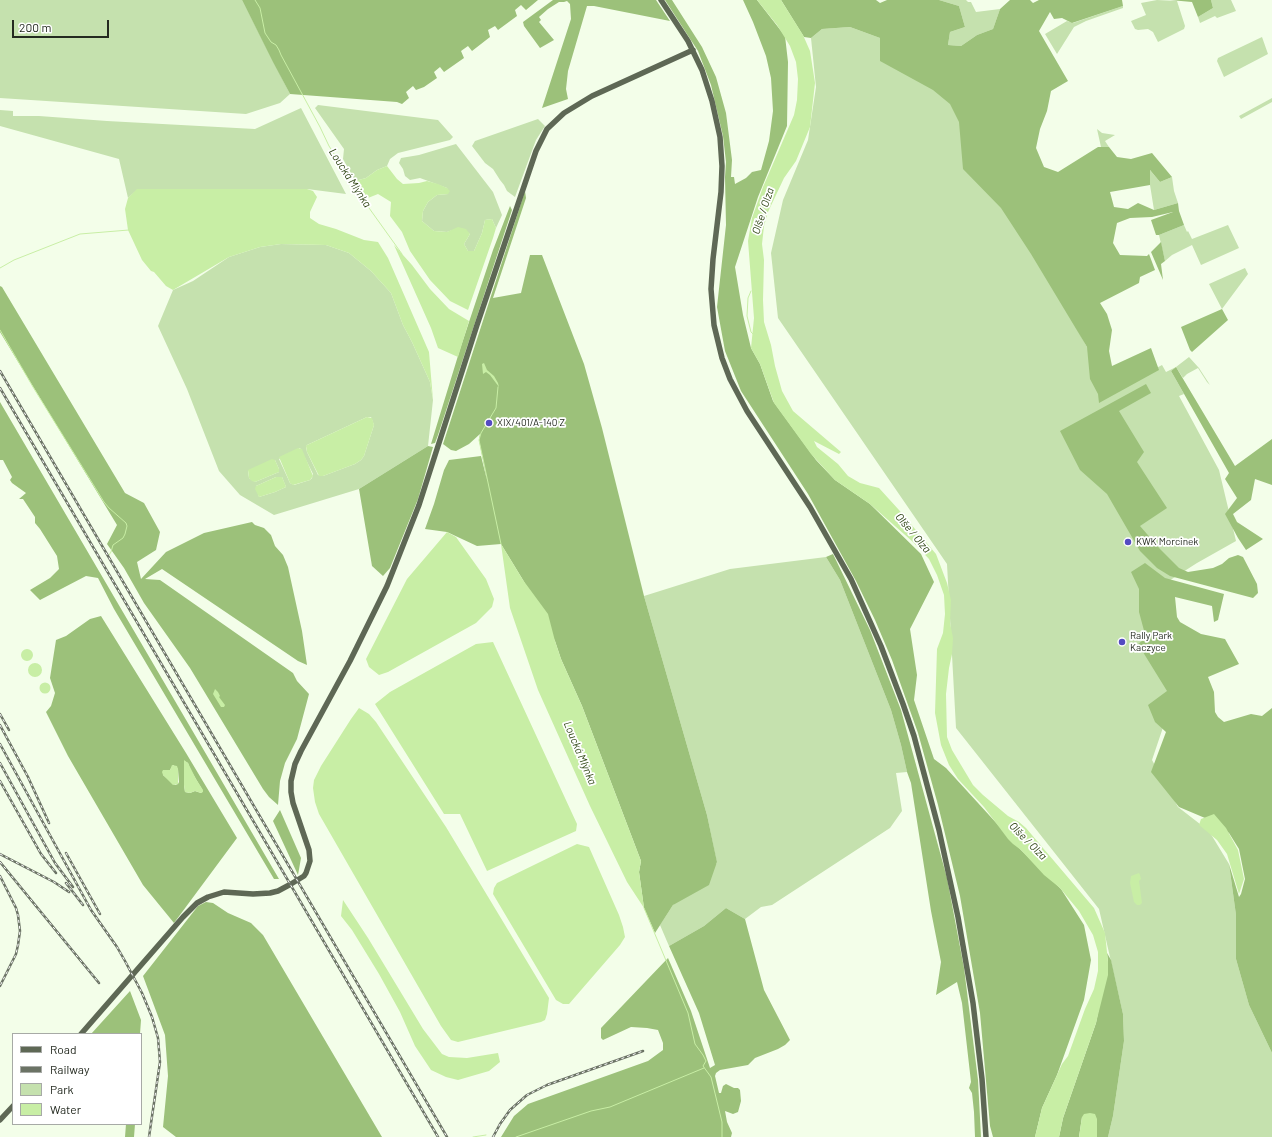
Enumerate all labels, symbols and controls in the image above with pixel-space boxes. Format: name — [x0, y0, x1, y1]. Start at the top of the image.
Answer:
scale bar — [14, 12, 111, 38]
text: 200 m — [19, 20, 51, 34]
water label: Loucká Mlýnka — [326, 146, 374, 210]
water label: Olše / Olza — [749, 186, 777, 236]
place label: XIX/401/A-140 Z — [497, 417, 565, 429]
marker: XIX/401/A-140 Z — [484, 418, 494, 428]
water label: Olše / Olza — [892, 510, 934, 556]
place label: KWK Morcinek — [1136, 536, 1198, 548]
marker: KWK Morcinek — [1123, 537, 1133, 547]
place label: Rally Park Kaczyce — [1130, 630, 1172, 654]
marker: Rally Park Kaczyce — [1117, 637, 1127, 647]
water label: Loucká Mlýnka — [561, 719, 599, 787]
water label: Olše / Olza — [1006, 819, 1050, 863]
legend — [12, 1033, 142, 1125]
text: Road — [50, 1042, 77, 1056]
text: Railway — [50, 1062, 89, 1076]
text: Park — [50, 1082, 74, 1096]
text: Water — [50, 1102, 81, 1116]

